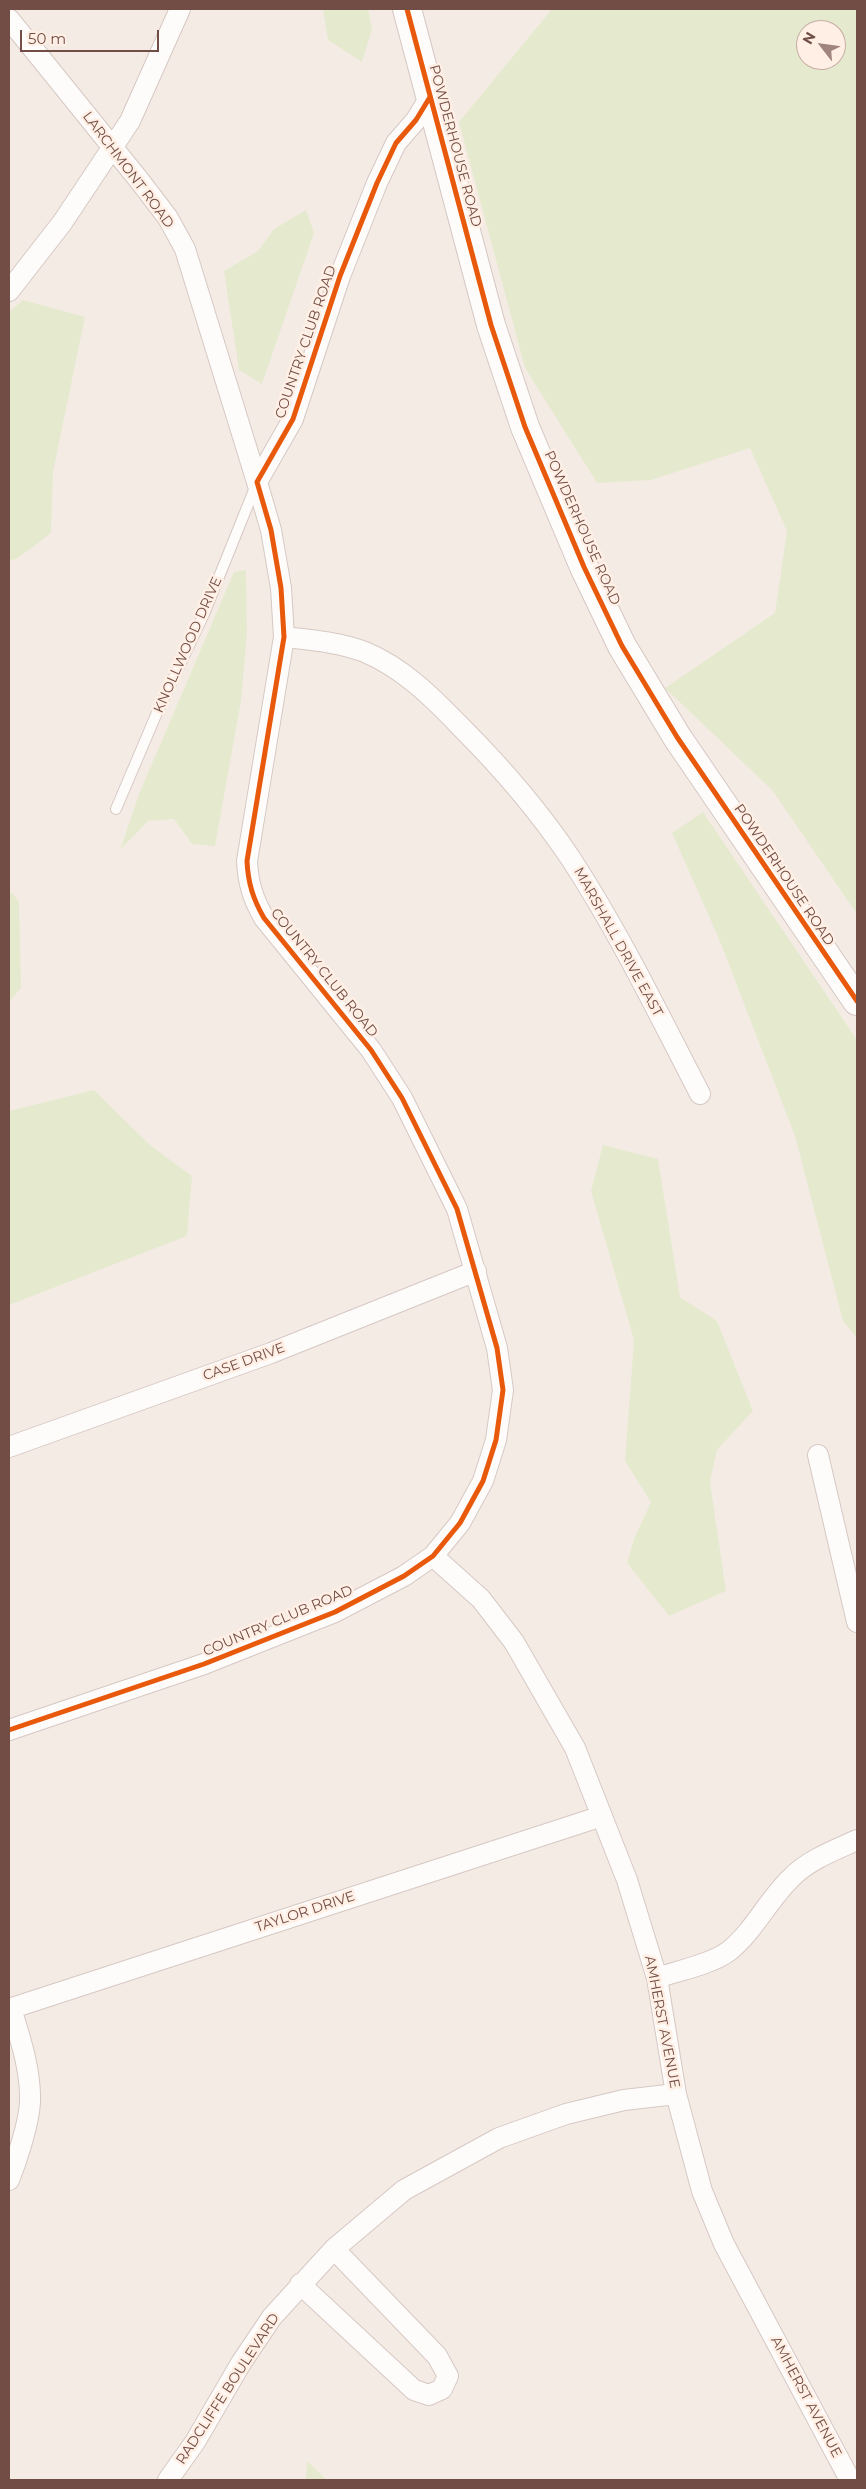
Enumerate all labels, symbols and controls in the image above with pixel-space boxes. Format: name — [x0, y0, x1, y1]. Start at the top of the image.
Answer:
scale bar — [22, 20, 161, 52]
north arrow — [796, 20, 846, 70]
text: 50 m — [28, 29, 66, 48]
text: N — [798, 29, 819, 47]
street label: POWDERHOUSE ROAD — [425, 63, 485, 229]
street label: LARCHMONT ROAD — [79, 109, 177, 231]
street label: COUNTRY CLUB ROAD — [272, 263, 340, 421]
street label: POWDERHOUSE ROAD — [540, 448, 624, 608]
street label: KNOLLWOOD DRIVE — [150, 574, 226, 716]
street label: POWDERHOUSE ROAD — [730, 801, 838, 949]
street label: MARSHALL DRIVE EAST — [570, 864, 666, 1020]
street label: COUNTRY CLUB ROAD — [267, 905, 381, 1041]
street label: CASE DRIVE — [201, 1339, 287, 1385]
street label: COUNTRY CLUB ROAD — [201, 1582, 355, 1660]
street label: TAYLOR DRIVE — [253, 1888, 357, 1936]
street label: AMHERST AVENUE — [641, 1954, 683, 2090]
street label: RADCLIFFE BOULEVARD — [173, 2310, 283, 2468]
street label: AMHERST AVENUE — [767, 2334, 845, 2460]

